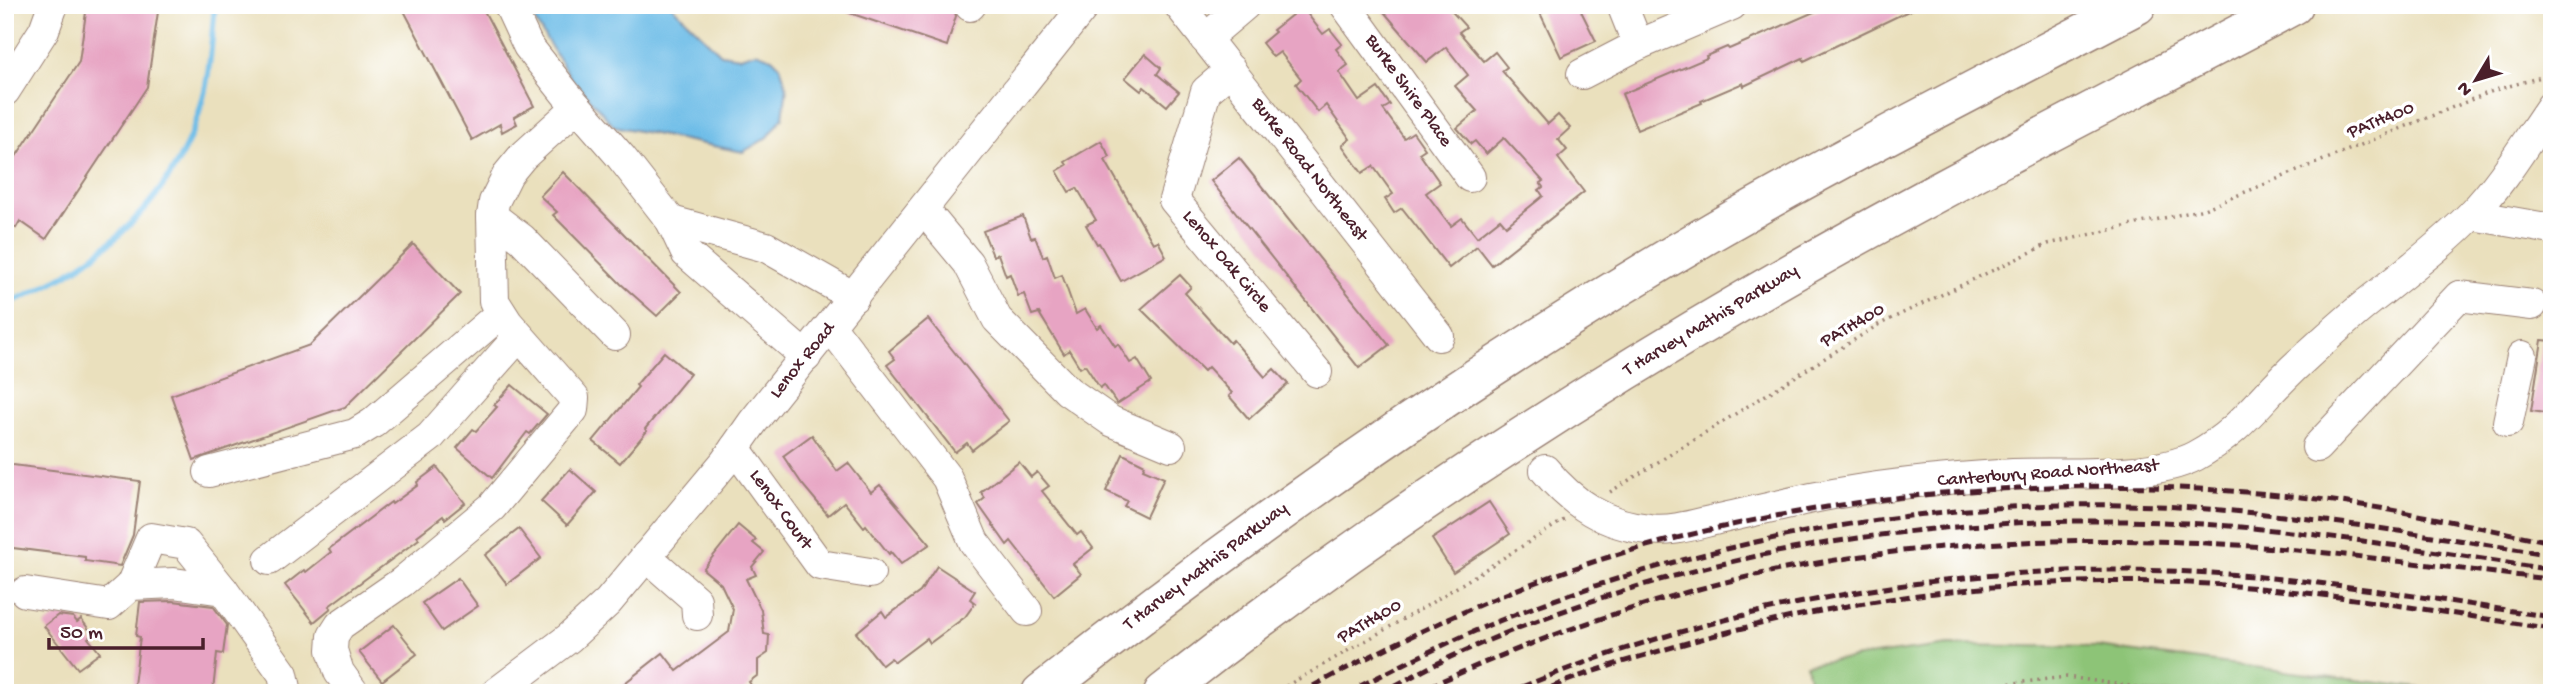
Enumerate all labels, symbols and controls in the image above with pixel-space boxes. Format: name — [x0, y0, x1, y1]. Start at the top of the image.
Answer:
street label: Burke Shire Place — [1359, 29, 1457, 152]
north arrow — [2442, 46, 2512, 116]
text: N — [2452, 76, 2478, 100]
street label: Burke Road Northeast — [1245, 93, 1374, 248]
street label: PATH400 — [2343, 97, 2418, 145]
street label: Lenox Oak Circle — [1176, 206, 1276, 318]
street label: T Harvey Mathis Parkway — [1618, 259, 1803, 383]
street label: PATH400 — [1816, 298, 1889, 354]
street label: Lenox Road — [765, 317, 842, 404]
street label: Canterbury Road Northeast — [1937, 455, 2162, 493]
street label: Lenox Court — [743, 465, 818, 556]
street label: T Harvey Mathis Parkway — [1118, 497, 1293, 637]
street label: PATH400 — [1333, 594, 1406, 650]
scale bar — [49, 607, 203, 651]
text: 50 m — [60, 622, 103, 647]

